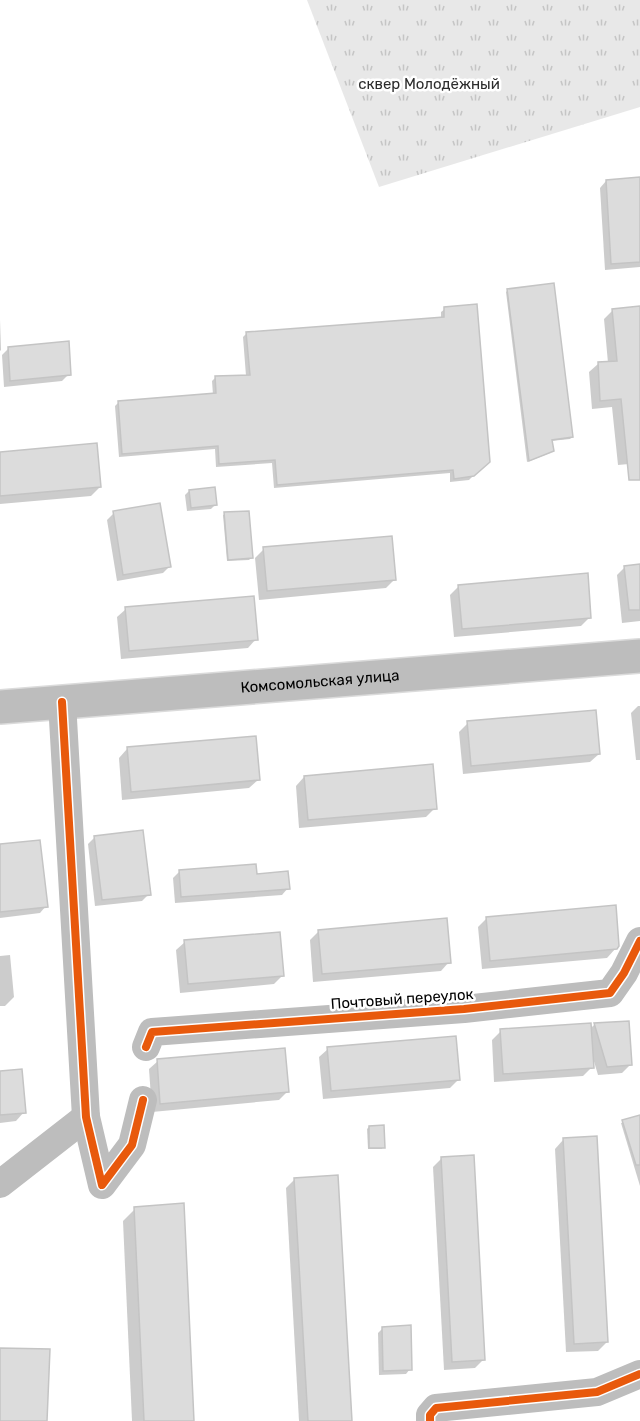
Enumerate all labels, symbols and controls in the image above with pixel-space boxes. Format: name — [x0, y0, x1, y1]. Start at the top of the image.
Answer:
park label: сквер Молодёжный — [358, 75, 500, 93]
street label: Комсомольская улица — [240, 666, 400, 697]
street label: Почтовый переулок — [330, 985, 474, 1013]

